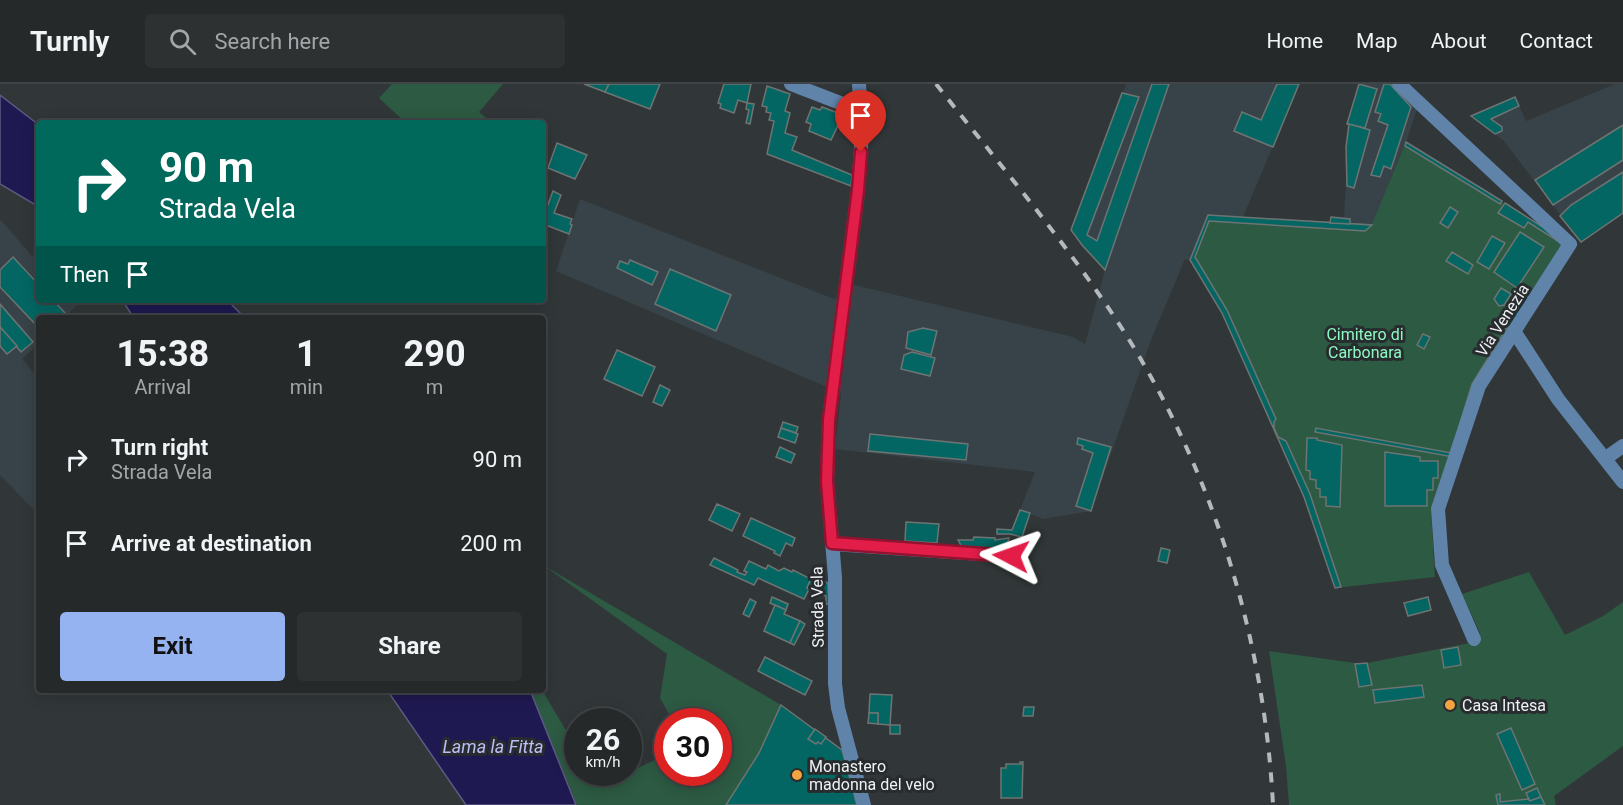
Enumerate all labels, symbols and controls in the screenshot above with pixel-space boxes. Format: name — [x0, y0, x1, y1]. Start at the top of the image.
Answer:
search box — [145, 14, 565, 68]
text: Turnly — [30, 25, 109, 58]
icon: search — [166, 25, 199, 58]
text: Search here — [214, 29, 330, 54]
text: Home — [1267, 29, 1323, 53]
text: Map — [1356, 29, 1398, 53]
text: About — [1431, 29, 1487, 53]
text: Contact — [1520, 29, 1593, 53]
pin — [835, 90, 886, 152]
icon: arrive — [844, 99, 877, 132]
text: 90 m — [159, 143, 254, 192]
icon: right — [60, 144, 138, 222]
text: Strada Vela — [159, 193, 296, 225]
icon: arrive — [121, 258, 154, 291]
text: Then — [60, 262, 109, 287]
street label: Via Venezia — [1472, 280, 1533, 360]
park label: Cimitero di Carbonara — [1326, 325, 1404, 362]
text: 15:38 — [116, 333, 209, 375]
text: 1 — [296, 333, 317, 375]
text: 290 — [404, 333, 466, 375]
text: Arrival — [134, 375, 191, 399]
text: min — [290, 375, 323, 399]
text: m — [426, 375, 443, 399]
text: Turn right — [111, 435, 208, 460]
icon: right — [60, 443, 93, 476]
text: 90 m — [473, 447, 522, 472]
text: Strada Vela — [111, 460, 212, 484]
position arrow — [979, 524, 1043, 588]
icon: arrive — [60, 527, 93, 560]
text: Arrive at destination — [111, 531, 312, 556]
text: 200 m — [460, 531, 522, 556]
street label: Strada Vela — [807, 566, 828, 648]
button: Exit — [60, 612, 285, 681]
button: Share — [297, 612, 522, 681]
place label: Casa Intesa — [1462, 696, 1546, 715]
marker: Casa Intesa — [1443, 698, 1457, 712]
speed limit sign: 30 — [654, 708, 732, 786]
text: 26 — [586, 722, 620, 757]
water label: Lama la Fitta — [442, 736, 544, 757]
text: km/h — [585, 753, 621, 771]
place label: Monastero madonna del velo — [809, 757, 935, 794]
marker: Monastero madonna del velo — [790, 768, 804, 782]

